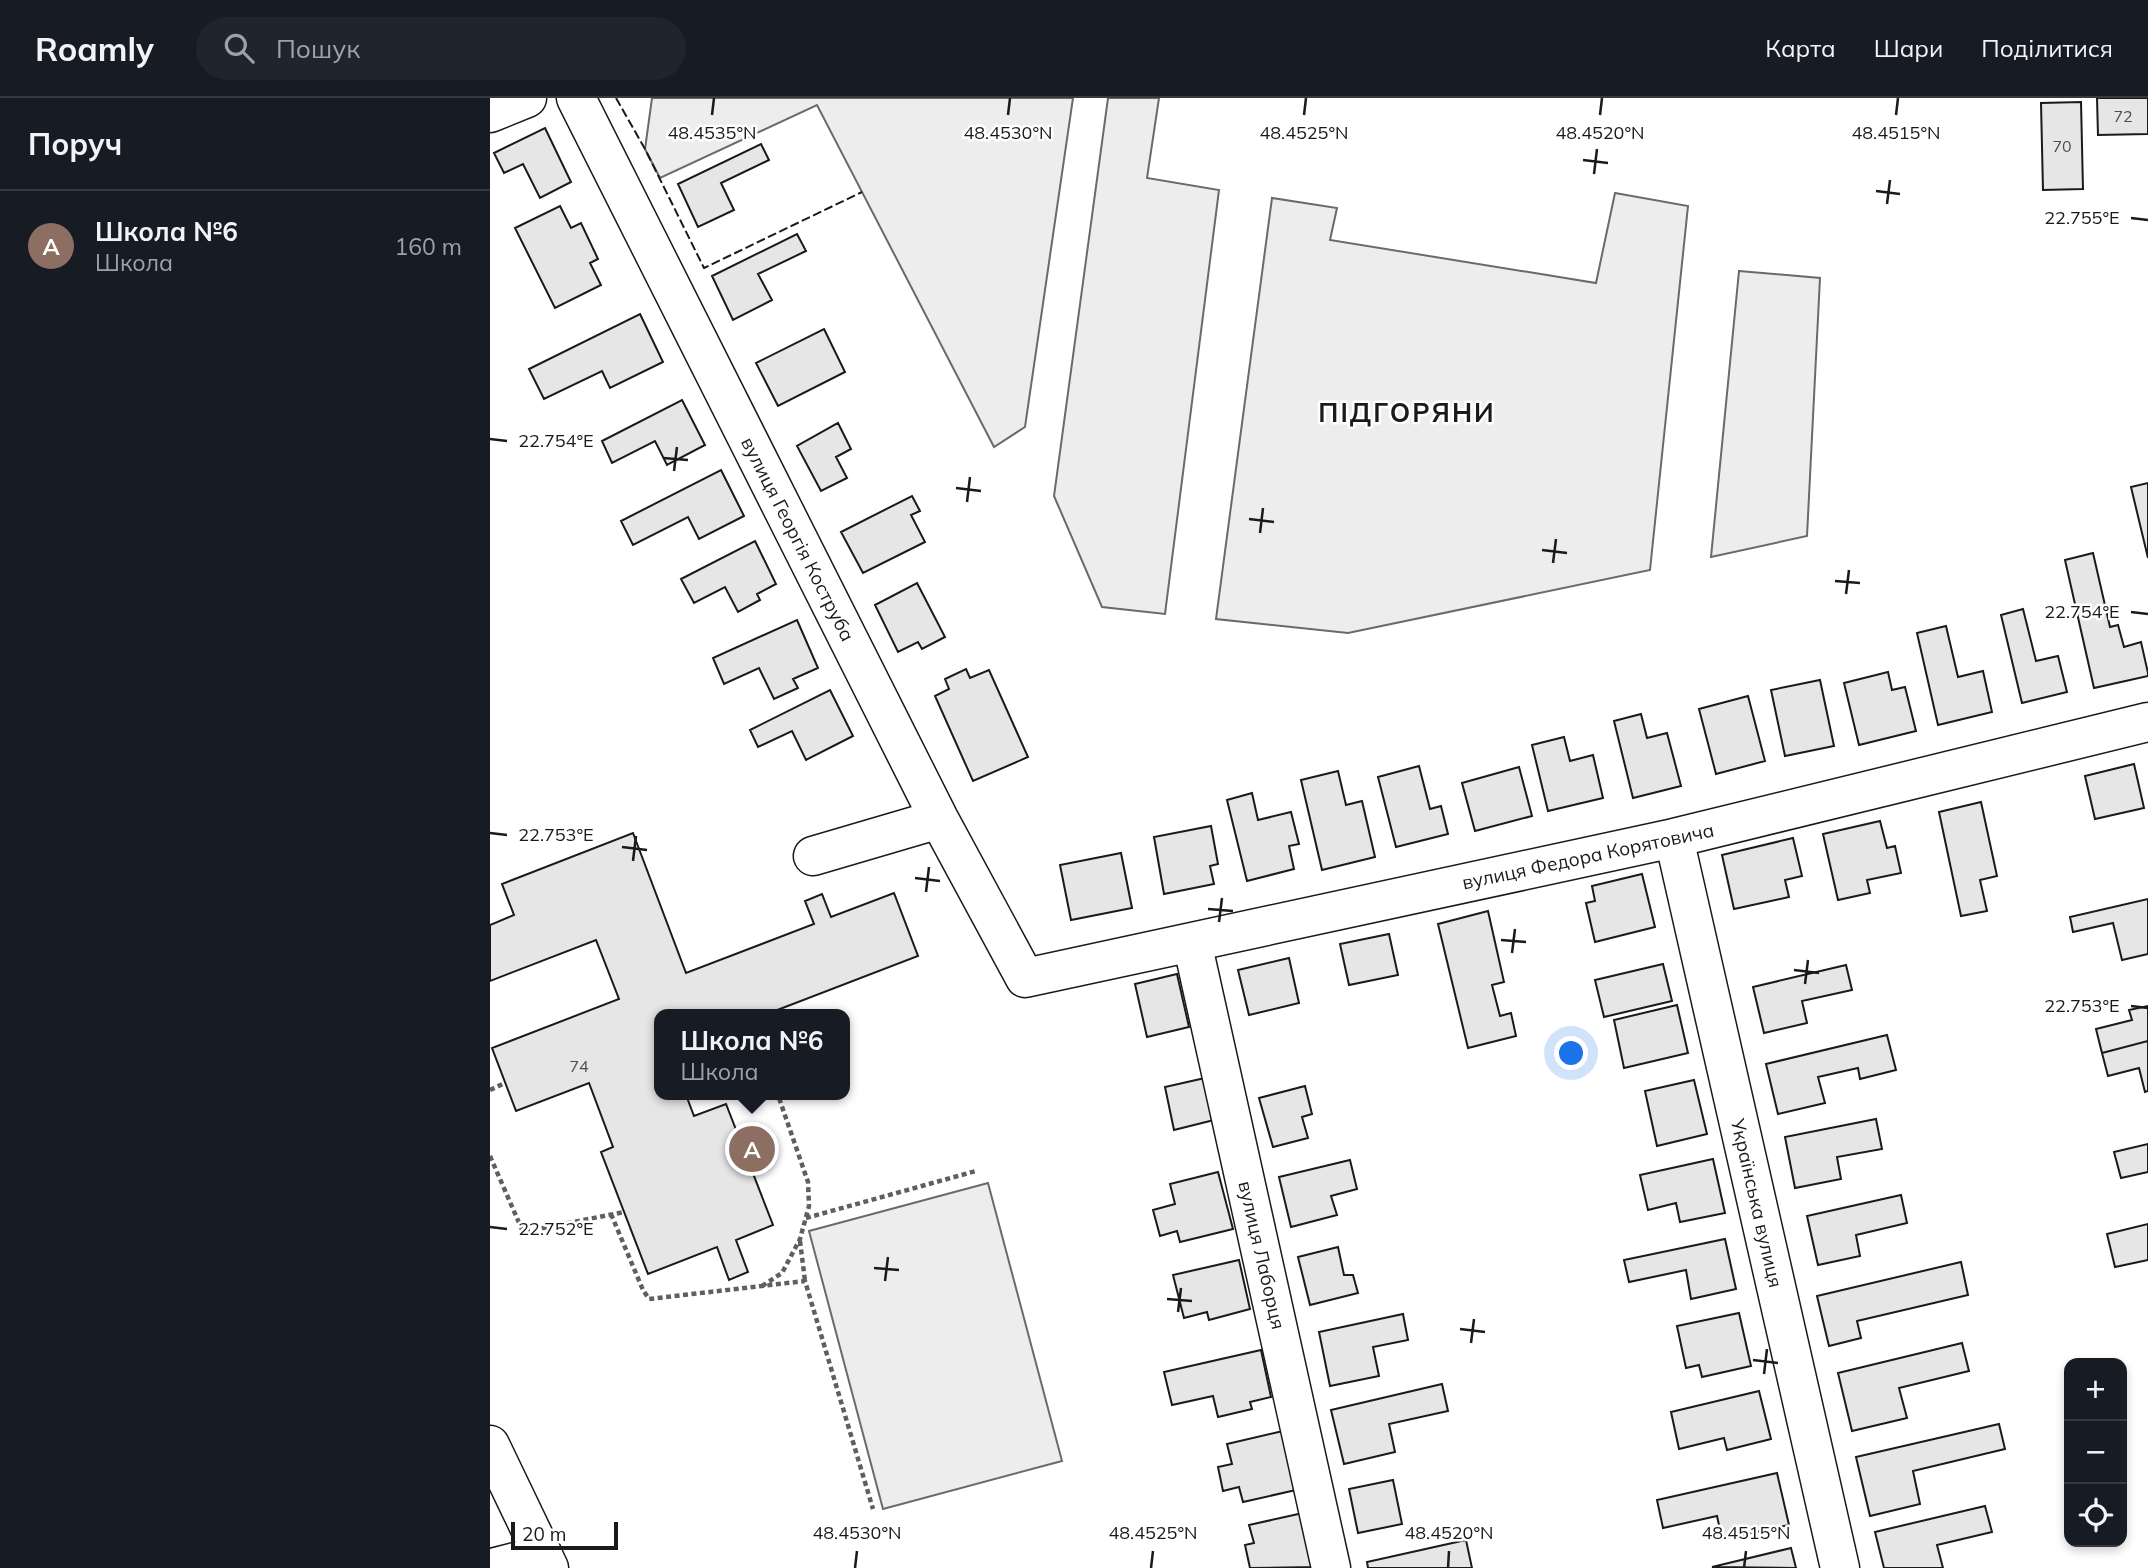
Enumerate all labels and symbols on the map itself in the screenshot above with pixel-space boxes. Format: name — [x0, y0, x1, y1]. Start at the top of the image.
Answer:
house number: 72 — [2113, 106, 2133, 126]
text: 48.4535°N — [667, 121, 757, 144]
text: 48.4530°N — [963, 121, 1053, 144]
text: 48.4525°N — [1259, 121, 1349, 144]
text: 48.4520°N — [1555, 121, 1645, 144]
text: 48.4515°N — [1851, 121, 1941, 144]
house number: 70 — [2052, 136, 2072, 156]
text: 22.755°E — [2044, 206, 2120, 229]
district label: ПІДГОРЯНИ — [1318, 396, 1496, 429]
text: 22.754°E — [518, 429, 594, 452]
street label: вулиця Георгія Коструба — [736, 433, 860, 645]
text: 22.754°E — [2044, 600, 2120, 623]
street label: вулиця Федора Корятовича — [1460, 818, 1716, 894]
text: 22.753°E — [518, 823, 594, 846]
text: 22.753°E — [2044, 994, 2120, 1017]
your location — [1554, 1036, 1588, 1070]
house number: 74 — [569, 1056, 589, 1076]
street label: Українська вулиця — [1726, 1115, 1788, 1290]
pin: A — [729, 1123, 775, 1175]
street label: вулиця Лаборця — [1233, 1178, 1291, 1332]
text: 22.752°E — [518, 1217, 594, 1240]
scale bar — [511, 1519, 618, 1551]
text: 48.4530°N — [812, 1521, 902, 1544]
text: 48.4525°N — [1108, 1521, 1198, 1544]
text: 48.4520°N — [1404, 1521, 1494, 1544]
text: 48.4515°N — [1701, 1521, 1791, 1544]

